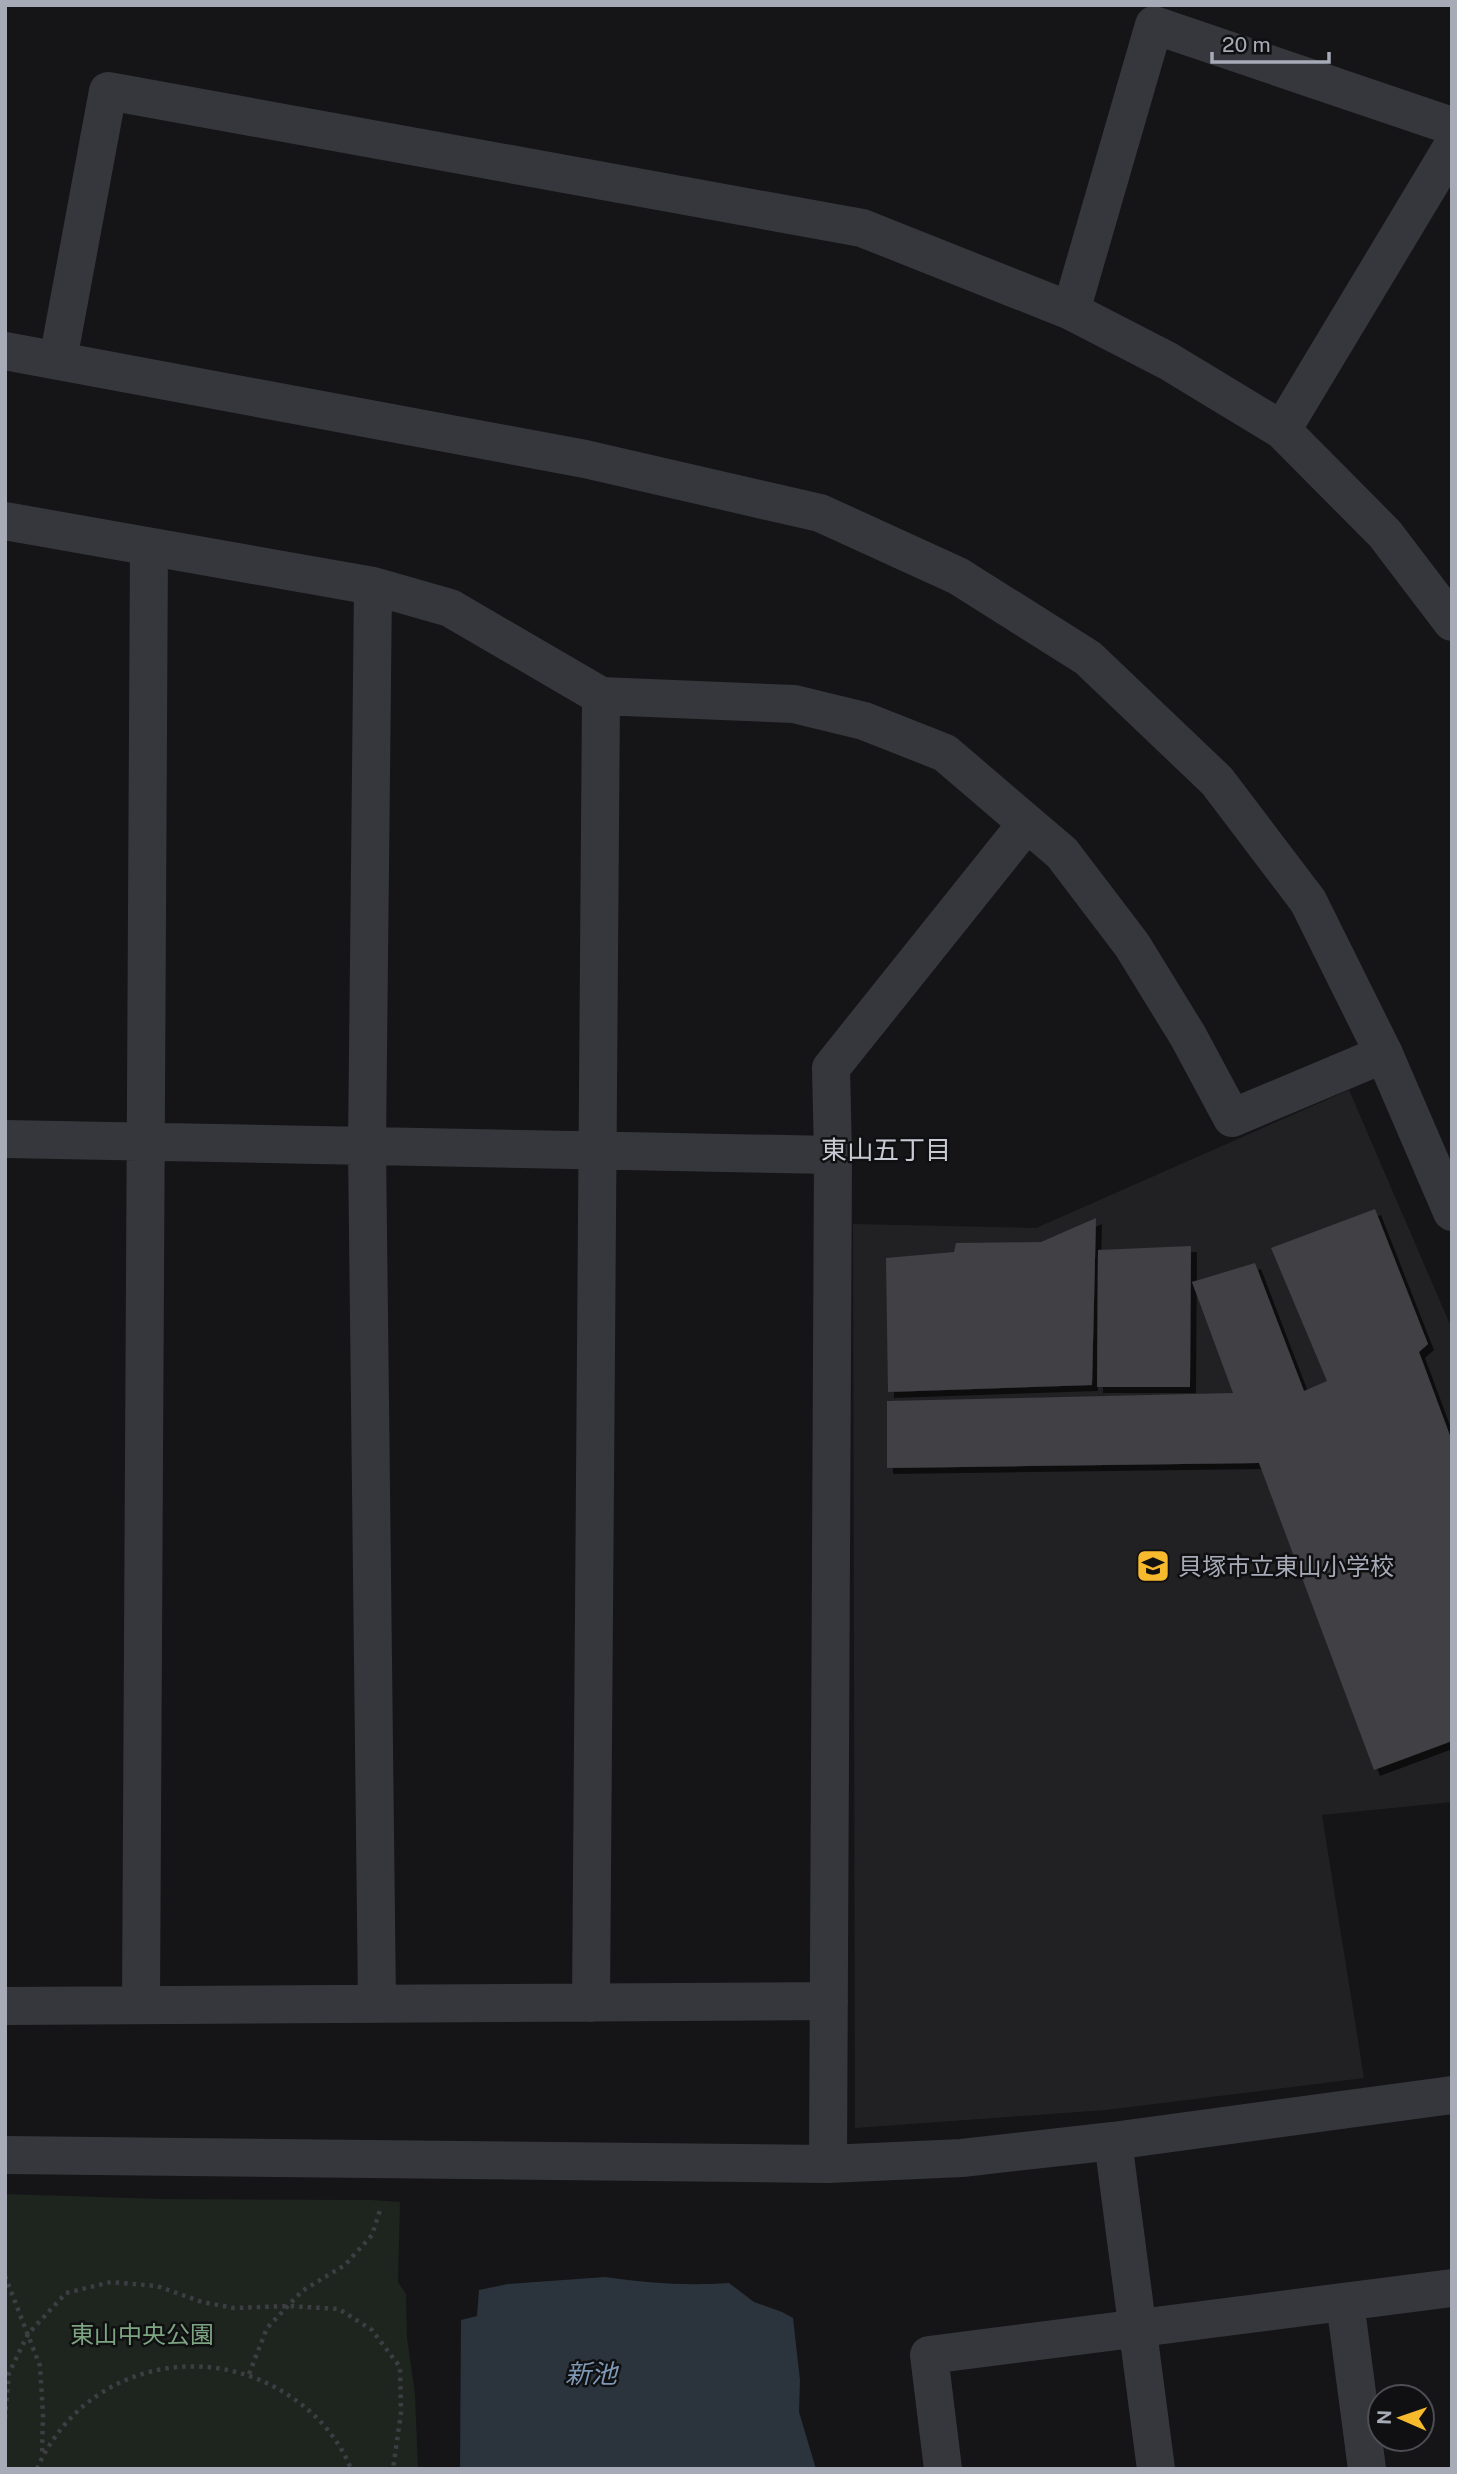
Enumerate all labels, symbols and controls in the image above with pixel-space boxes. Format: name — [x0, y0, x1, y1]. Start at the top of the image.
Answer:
scale bar — [1212, 21, 1329, 65]
text: 20 m — [1222, 32, 1271, 57]
district label: 東山五丁目 — [821, 1134, 951, 1165]
school or university icon: 貝塚市立東山小学校 — [1134, 1547, 1172, 1585]
place label: 貝塚市立東山小学校 — [1178, 1552, 1394, 1580]
park label: 東山中央公園 — [70, 2320, 214, 2348]
water label: 新池 — [565, 2358, 620, 2389]
north arrow — [1366, 2383, 1436, 2453]
text: N — [1373, 2410, 1395, 2425]

